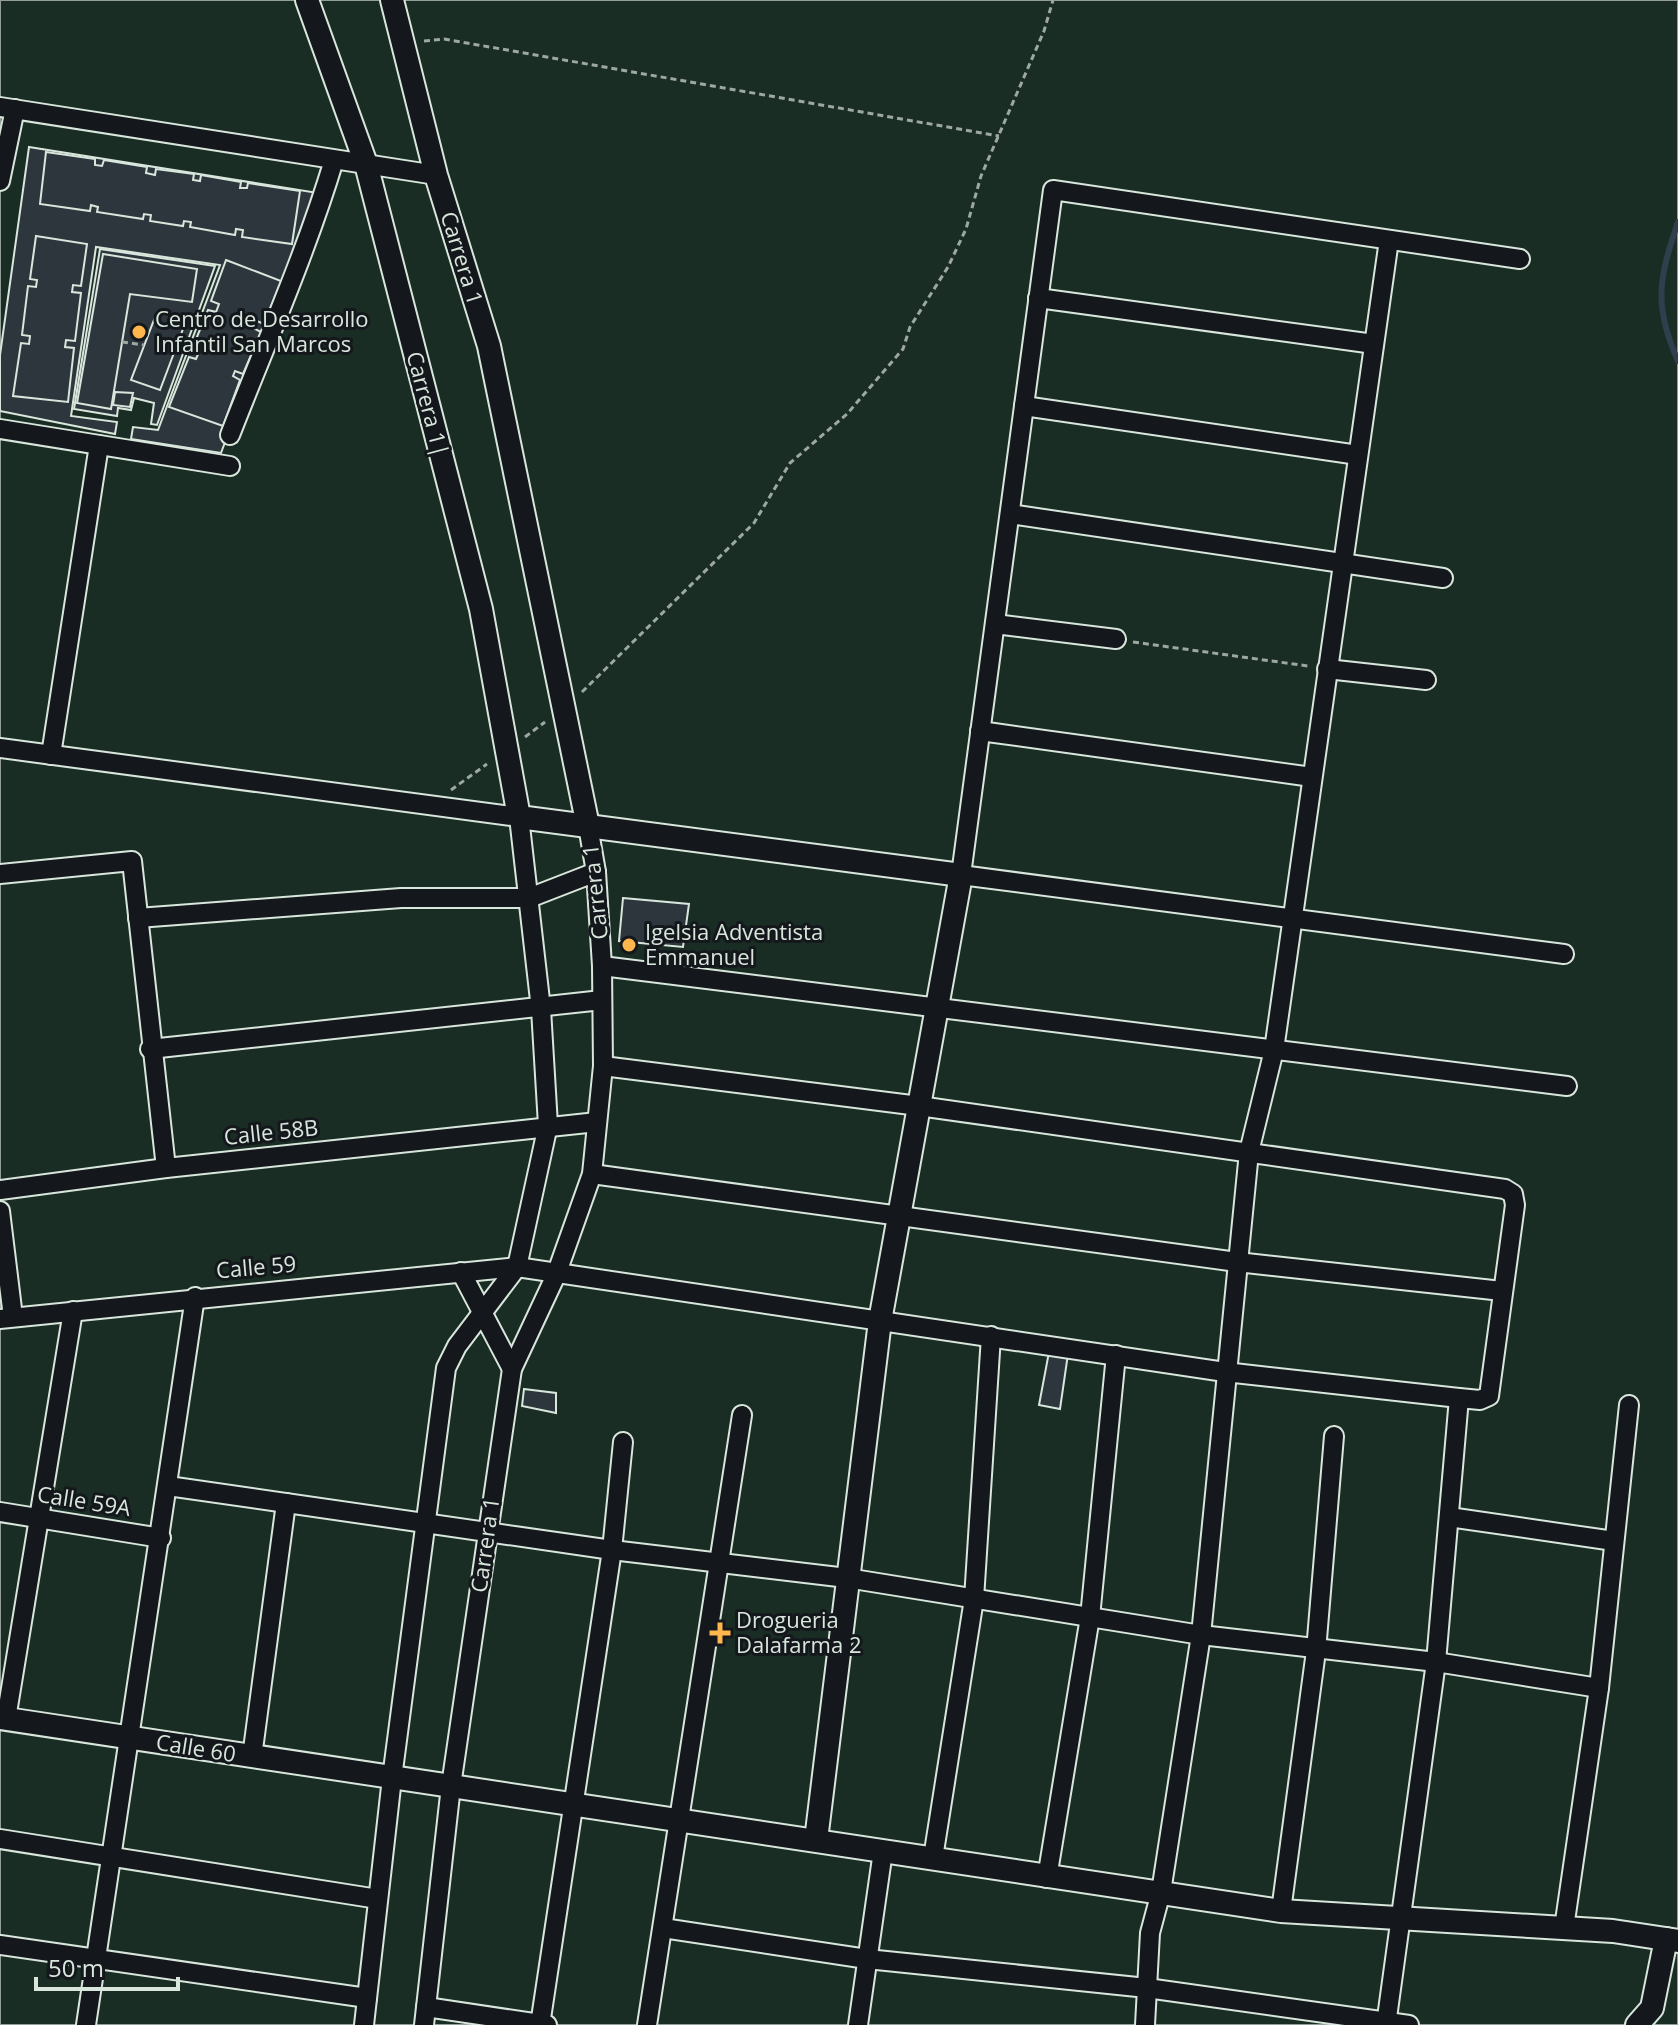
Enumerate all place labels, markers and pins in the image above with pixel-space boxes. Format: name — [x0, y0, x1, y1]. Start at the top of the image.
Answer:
place label: Centro de Desarrollo Infantil San Marcos — [155, 303, 369, 358]
marker: Centro de Desarrollo Infantil San Marcos — [130, 323, 148, 341]
place label: Igelsia Adventista Emmanuel — [645, 916, 823, 971]
marker: Igelsia Adventista Emmanuel — [620, 936, 638, 954]
place label: Drogueria Dalafarma 2 — [736, 1604, 861, 1659]
marker: Drogueria Dalafarma 2 — [711, 1624, 729, 1642]

